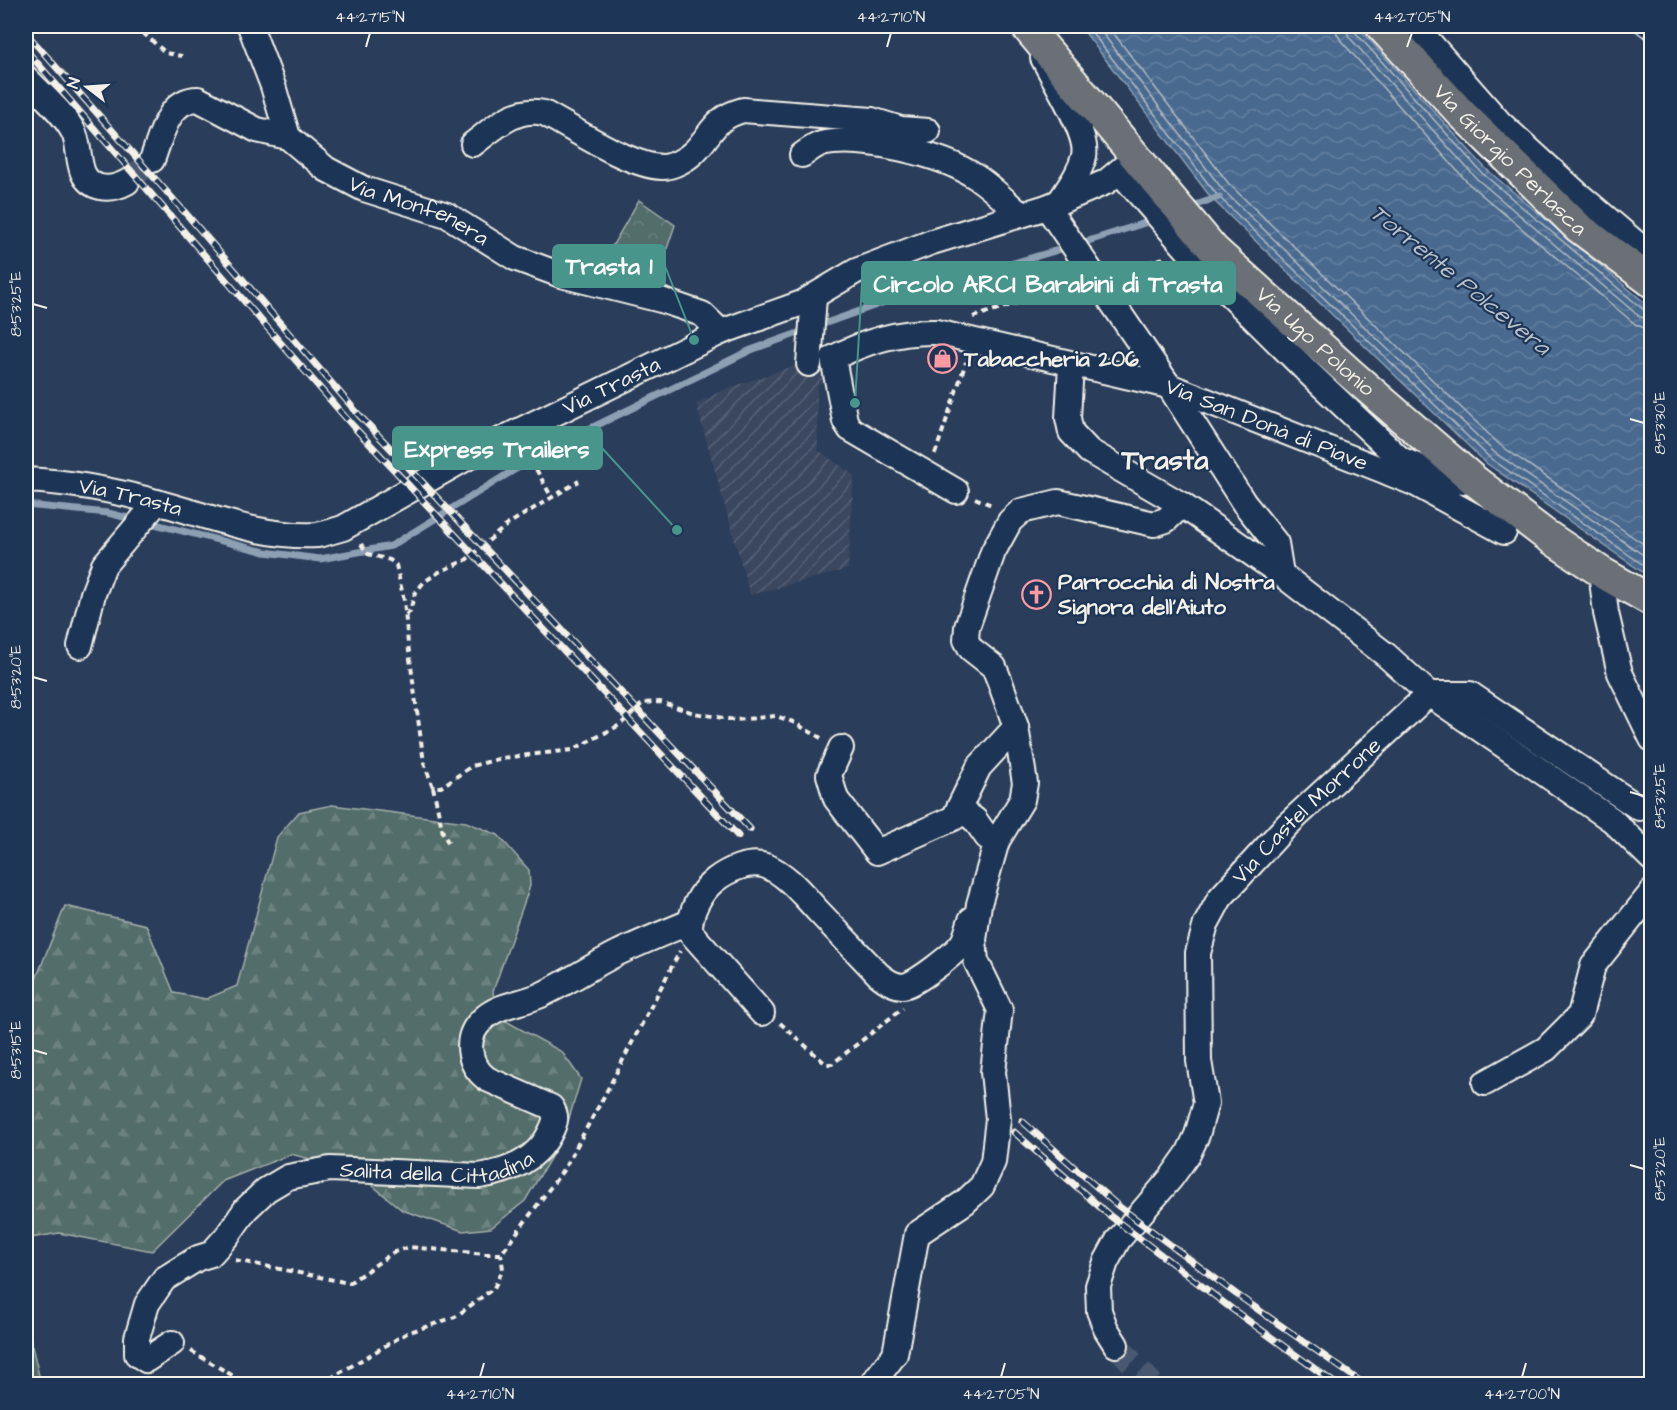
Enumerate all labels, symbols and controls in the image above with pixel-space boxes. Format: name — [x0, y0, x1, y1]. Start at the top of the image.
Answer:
text: 44°27'15"N — [335, 7, 405, 28]
text: 44°27'10"N — [857, 7, 925, 28]
text: 44°27'05"N — [1374, 7, 1451, 28]
north arrow — [57, 57, 117, 117]
text: N — [62, 75, 86, 91]
street label: Via Giorgio Perlasca — [1426, 77, 1593, 244]
street label: Via Monfenera — [343, 168, 495, 253]
water label: Torrente Polcevera — [1362, 196, 1559, 365]
callout: Trasta 1 — [553, 245, 665, 287]
text: Trasta 1 — [564, 250, 653, 284]
callout: Circolo ARCI Barabini di Trasta — [862, 262, 1235, 304]
text: Circolo ARCI Barabini di Trasta — [873, 268, 1223, 302]
text: 8°53'25"E — [6, 271, 27, 337]
street label: Via Ugo Polonio — [1249, 279, 1382, 404]
shop icon: Tabaccheria 206 — [927, 343, 959, 375]
place label: Tabaccheria 206 — [963, 344, 1139, 375]
street label: Via Trasta — [557, 349, 665, 423]
street label: Via San Donà di Piave — [1161, 371, 1373, 479]
text: 8°53'30"E — [1650, 391, 1671, 455]
callout: Express Trailers — [393, 427, 602, 469]
text: Express Trailers — [405, 433, 589, 467]
district label: Trasta — [1121, 441, 1209, 480]
street label: Via Trasta — [77, 470, 186, 524]
place label: Parrocchia di Nostra Signora dell'Aiuto — [1057, 567, 1276, 624]
church icon: Parrocchia di Nostra Signora dell'Aiuto — [1021, 579, 1053, 611]
text: 8°53'20"E — [6, 645, 27, 709]
street label: Via Castel Morrone — [1225, 730, 1388, 891]
text: 8°53'25"E — [1650, 763, 1671, 829]
text: 8°53'15"E — [6, 1021, 27, 1079]
text: 8°53'20"E — [1650, 1137, 1671, 1201]
street label: Salita della Cittadina — [339, 1143, 540, 1191]
text: 44°27'10"N — [446, 1384, 514, 1405]
text: 44°27'05"N — [963, 1384, 1040, 1405]
text: 44°27'00"N — [1484, 1384, 1560, 1405]

